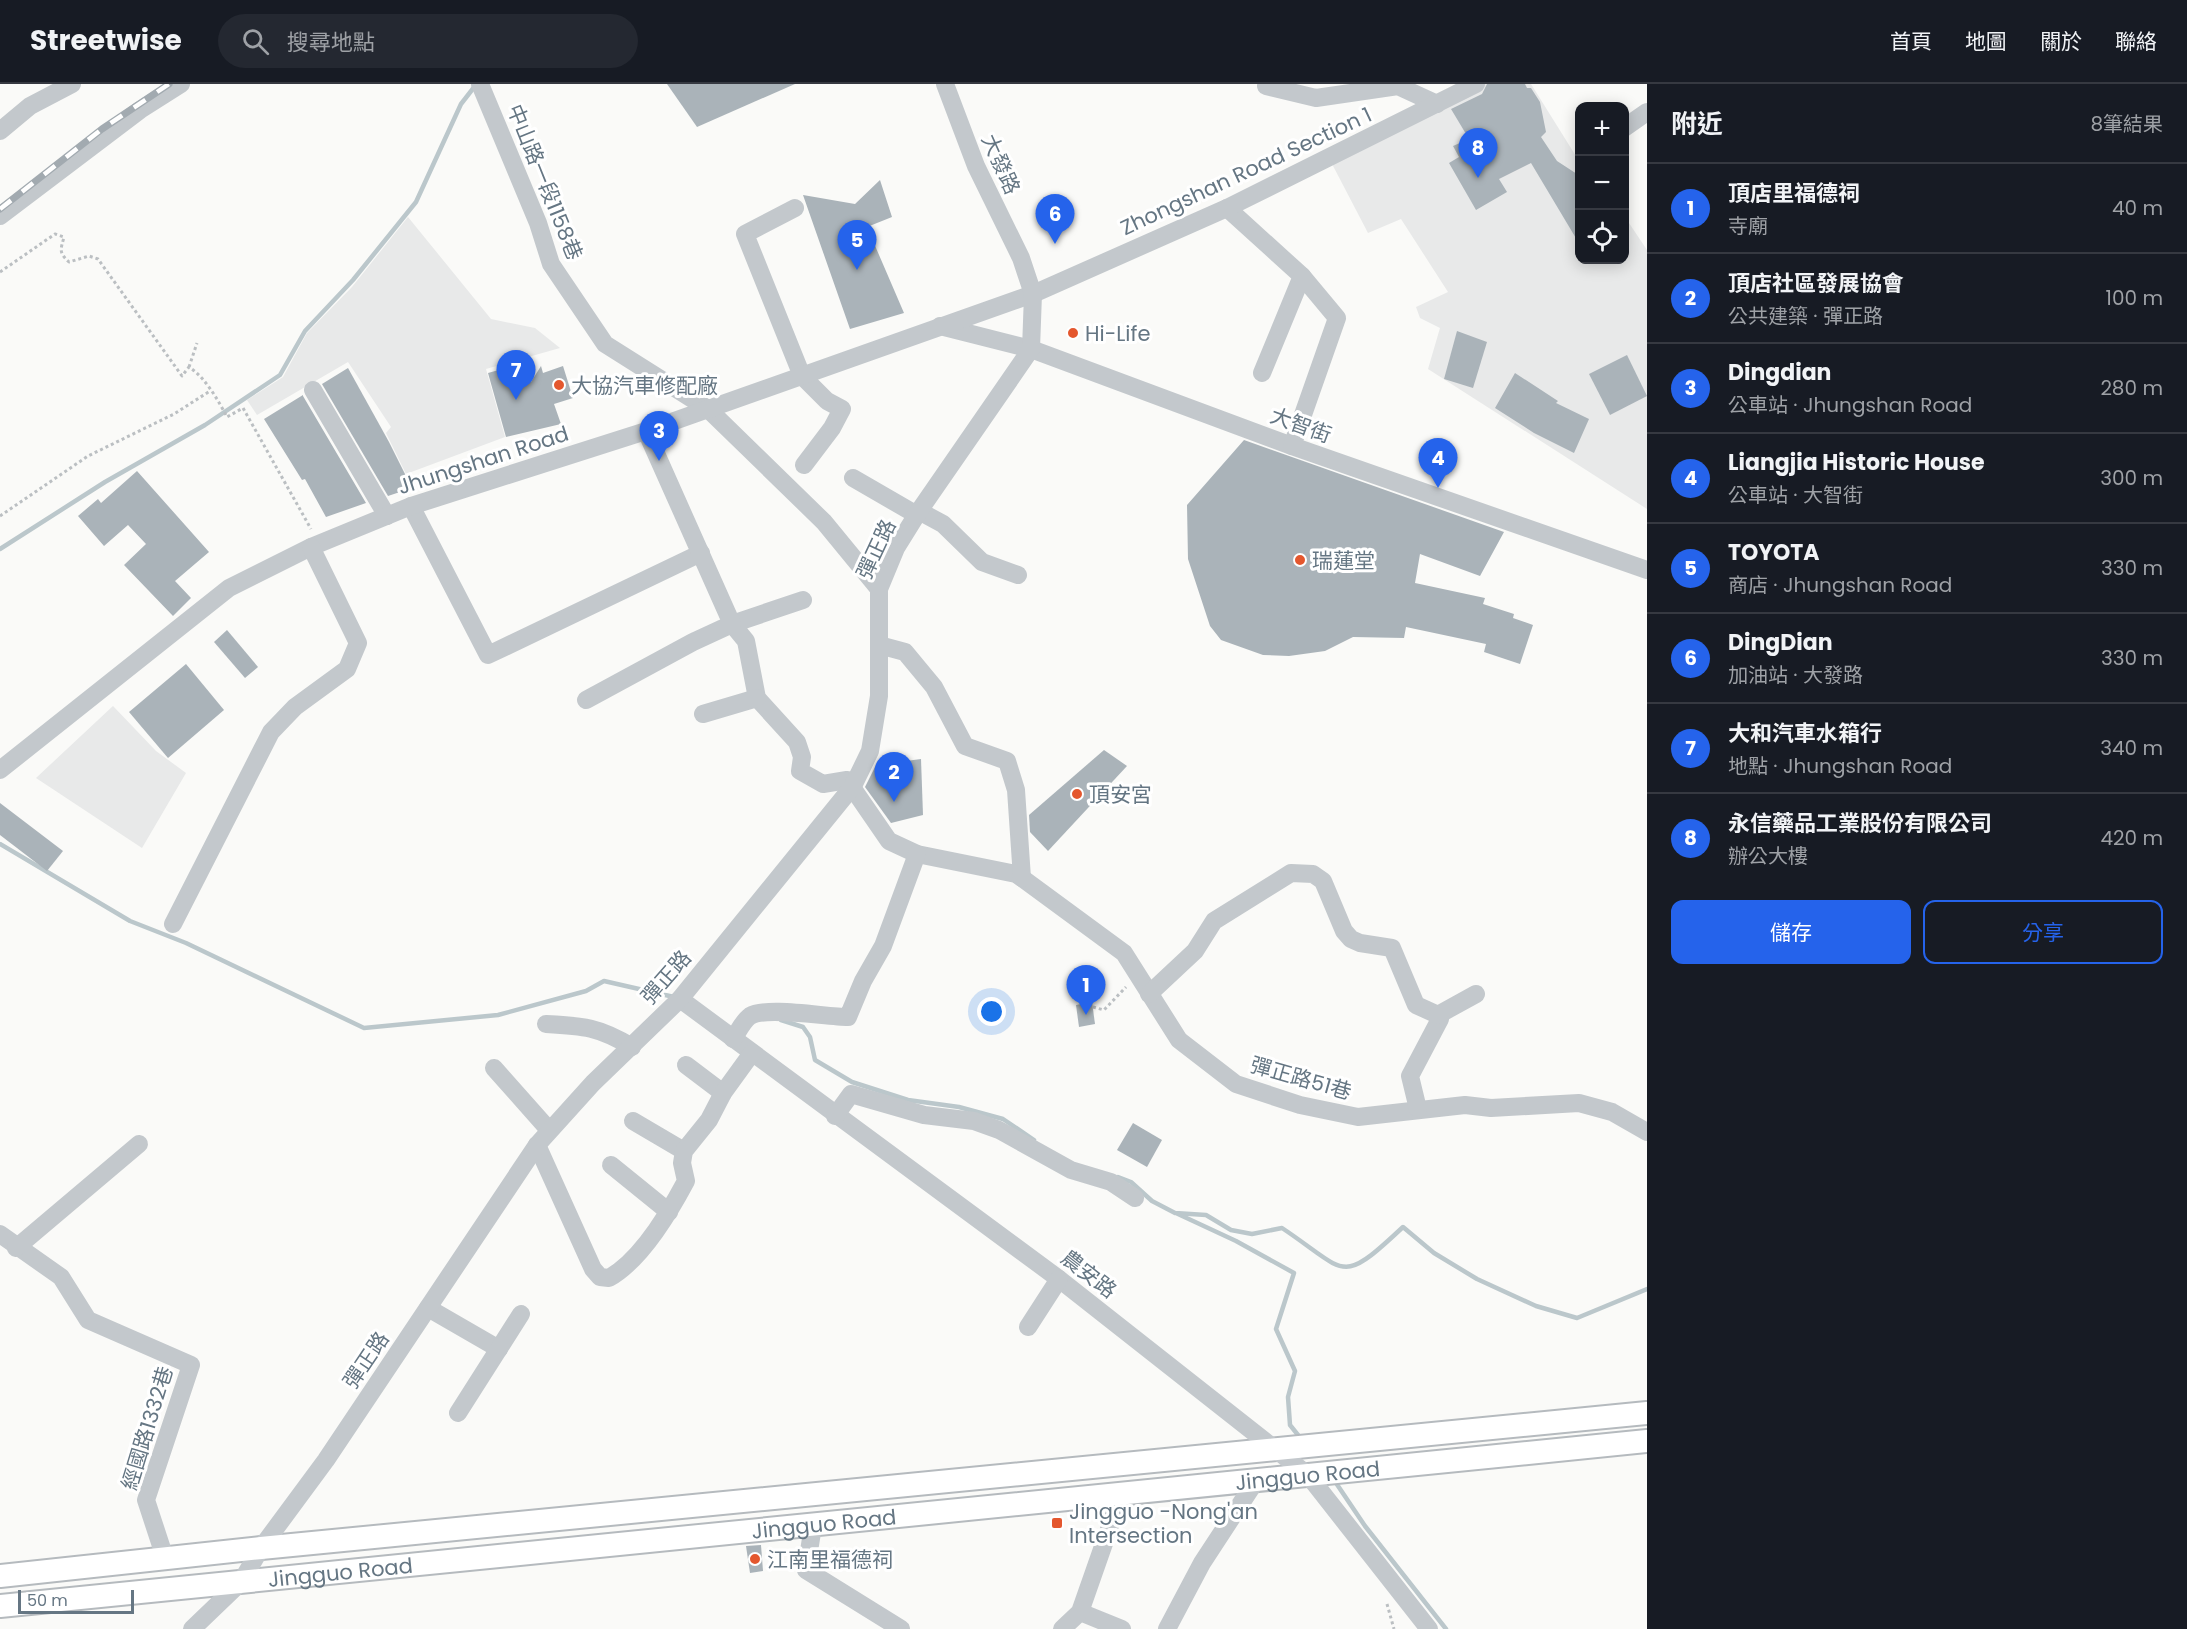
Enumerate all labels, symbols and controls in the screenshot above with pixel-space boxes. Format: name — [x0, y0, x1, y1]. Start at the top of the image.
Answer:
search box — [218, 14, 638, 68]
text: Streetwise — [30, 21, 182, 60]
icon: search — [239, 25, 272, 58]
text: 搜尋地點 — [287, 27, 375, 58]
text: 首頁 — [1890, 27, 1932, 56]
text: 地圖 — [1965, 27, 2007, 56]
text: 關於 — [2040, 27, 2082, 56]
text: 聯絡 — [2115, 27, 2157, 56]
street label: 中山路一段1158巷 — [500, 100, 590, 264]
street label: Zhongshan Road Section 1 — [1116, 100, 1376, 242]
map controls — [1575, 102, 1629, 264]
button: + — [1575, 102, 1629, 156]
text: 附近 — [1671, 106, 1723, 142]
text: 8筆結果 — [2090, 110, 2163, 138]
pin: 8 — [1458, 128, 1498, 178]
street label: 大發路 — [975, 129, 1027, 199]
button: − — [1575, 156, 1629, 210]
text: 頂店里福德祠 — [1728, 178, 1860, 209]
pin: 6 — [1036, 194, 1074, 244]
text: 1 — [1687, 194, 1694, 222]
text: 40 m — [2112, 194, 2163, 222]
button: locate — [1575, 210, 1629, 264]
text: 寺廟 — [1728, 212, 1768, 240]
pin: 5 — [838, 220, 876, 270]
text: 頂店社區發展協會 — [1728, 268, 1904, 299]
text: 2 — [1685, 284, 1696, 312]
text: 100 m — [2106, 284, 2163, 312]
text: 公共建築 · 彈正路 — [1728, 302, 1883, 330]
place label: Hi-Life — [1085, 319, 1150, 348]
marker: Hi-Life — [1066, 326, 1080, 340]
pin: 7 — [496, 350, 536, 400]
text: Dingdian — [1728, 357, 1831, 388]
place label: 大協汽車修配廠 — [571, 371, 718, 400]
text: 3 — [1684, 374, 1697, 402]
text: 280 m — [2100, 374, 2163, 402]
marker: 大協汽車修配廠 — [552, 378, 566, 392]
text: 公車站 · Jhungshan Road — [1728, 391, 1972, 419]
street label: 大智街 — [1266, 401, 1336, 449]
pin: 3 — [640, 412, 678, 461]
street label: Jhungshan Road — [394, 419, 572, 501]
pin: 4 — [1418, 438, 1458, 488]
text: Liangjia Historic House — [1728, 447, 1985, 478]
text: 4 — [1684, 464, 1697, 492]
text: 300 m — [2100, 464, 2163, 492]
text: 公車站 · 大智街 — [1728, 481, 1863, 509]
street label: 彈正路 — [850, 514, 902, 584]
text: TOYOTA — [1728, 537, 1820, 568]
place label: 瑞蓮堂 — [1312, 546, 1375, 575]
marker: 瑞蓮堂 — [1293, 553, 1307, 567]
text: 5 — [1684, 554, 1697, 582]
text: 330 m — [2101, 554, 2163, 582]
text: 商店 · Jhungshan Road — [1728, 571, 1952, 599]
text: DingDian — [1728, 627, 1833, 658]
text: 6 — [1684, 644, 1697, 672]
text: 330 m — [2101, 644, 2163, 672]
text: 加油站 · 大發路 — [1728, 661, 1863, 689]
text: 大和汽車水箱行 — [1728, 718, 1882, 749]
text: 7 — [1685, 734, 1696, 762]
text: 340 m — [2100, 734, 2163, 762]
pin: 2 — [874, 752, 914, 802]
text: 地點 · Jhungshan Road — [1728, 752, 1952, 780]
place label: 頂安宮 — [1089, 780, 1152, 809]
marker: 頂安宮 — [1070, 787, 1084, 801]
text: 永信藥品工業股份有限公司 — [1728, 808, 1992, 839]
text: 8 — [1684, 824, 1697, 852]
text: 420 m — [2100, 824, 2163, 852]
text: 辦公大樓 — [1728, 842, 1808, 870]
button: 儲存 — [1671, 900, 1911, 964]
button: 分享 — [1923, 900, 2163, 964]
street label: 彈正路 — [634, 944, 698, 1010]
pin: 1 — [1066, 966, 1106, 1015]
your location — [977, 997, 1006, 1026]
street label: 彈正路51巷 — [1247, 1050, 1355, 1106]
street label: 農安路 — [1055, 1243, 1123, 1305]
street label: 彈正路 — [336, 1326, 396, 1394]
street label: 經國路1332巷 — [114, 1363, 180, 1493]
street label: Jingguo Road — [1234, 1453, 1381, 1497]
place label: Jingguo -Nong'an Intersection — [1069, 1497, 1258, 1550]
street label: Jingguo Road — [750, 1502, 898, 1545]
marker: Jingguo -Nong'an Intersection — [1050, 1516, 1064, 1530]
place label: 江南里福德祠 — [767, 1545, 893, 1574]
street label: Jingguo Road — [267, 1550, 414, 1594]
marker: 江南里福德祠 — [748, 1552, 762, 1566]
scale bar — [18, 1587, 134, 1614]
text: 50 m — [27, 1589, 68, 1612]

